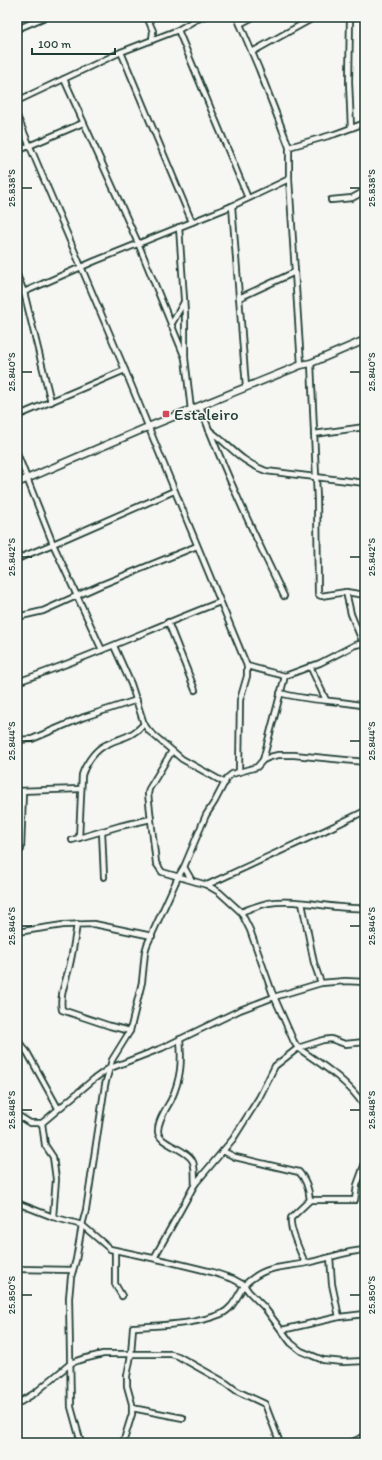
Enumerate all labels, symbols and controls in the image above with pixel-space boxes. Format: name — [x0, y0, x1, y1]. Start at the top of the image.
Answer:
scale bar — [32, 30, 115, 56]
text: 100 m — [38, 37, 71, 51]
text: 25.838°S — [5, 169, 18, 207]
text: 25.838°S — [365, 169, 378, 207]
text: 25.840°S — [5, 352, 18, 392]
text: 25.840°S — [365, 352, 378, 392]
place label: Estaleiro — [174, 404, 239, 424]
marker: Estaleiro — [161, 409, 171, 419]
text: 25.842°S — [5, 537, 18, 576]
text: 25.842°S — [365, 537, 378, 576]
text: 25.844°S — [5, 721, 18, 761]
text: 25.844°S — [365, 721, 378, 761]
text: 25.846°S — [5, 906, 18, 945]
text: 25.846°S — [365, 906, 378, 945]
text: 25.848°S — [5, 1090, 18, 1129]
text: 25.848°S — [365, 1090, 378, 1129]
text: 25.850°S — [5, 1275, 18, 1314]
text: 25.850°S — [365, 1275, 378, 1314]

